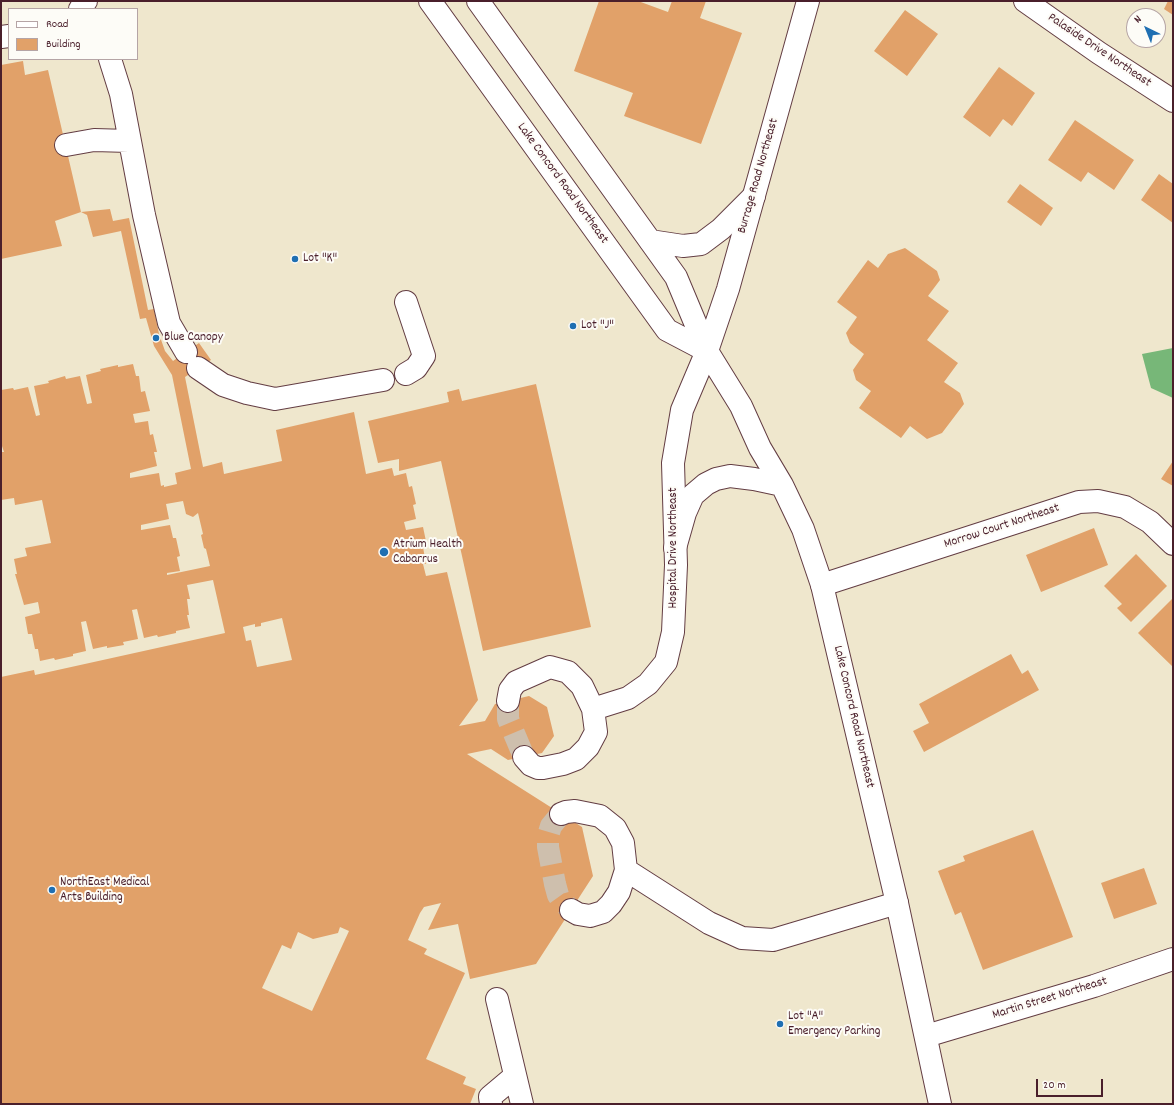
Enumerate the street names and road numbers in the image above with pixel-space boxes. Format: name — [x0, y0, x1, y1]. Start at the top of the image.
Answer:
street label: Palaside Drive Northeast — [1044, 10, 1154, 92]
street label: Burrage Road Northeast — [735, 117, 783, 235]
street label: Lake Concord Road Northeast — [513, 120, 611, 248]
street label: Hospital Drive Northeast — [666, 487, 682, 609]
street label: Morrow Court Northeast — [942, 501, 1062, 553]
street label: Lake Concord Road Northeast — [829, 644, 877, 790]
street label: Martin Street Northeast — [991, 974, 1109, 1024]

